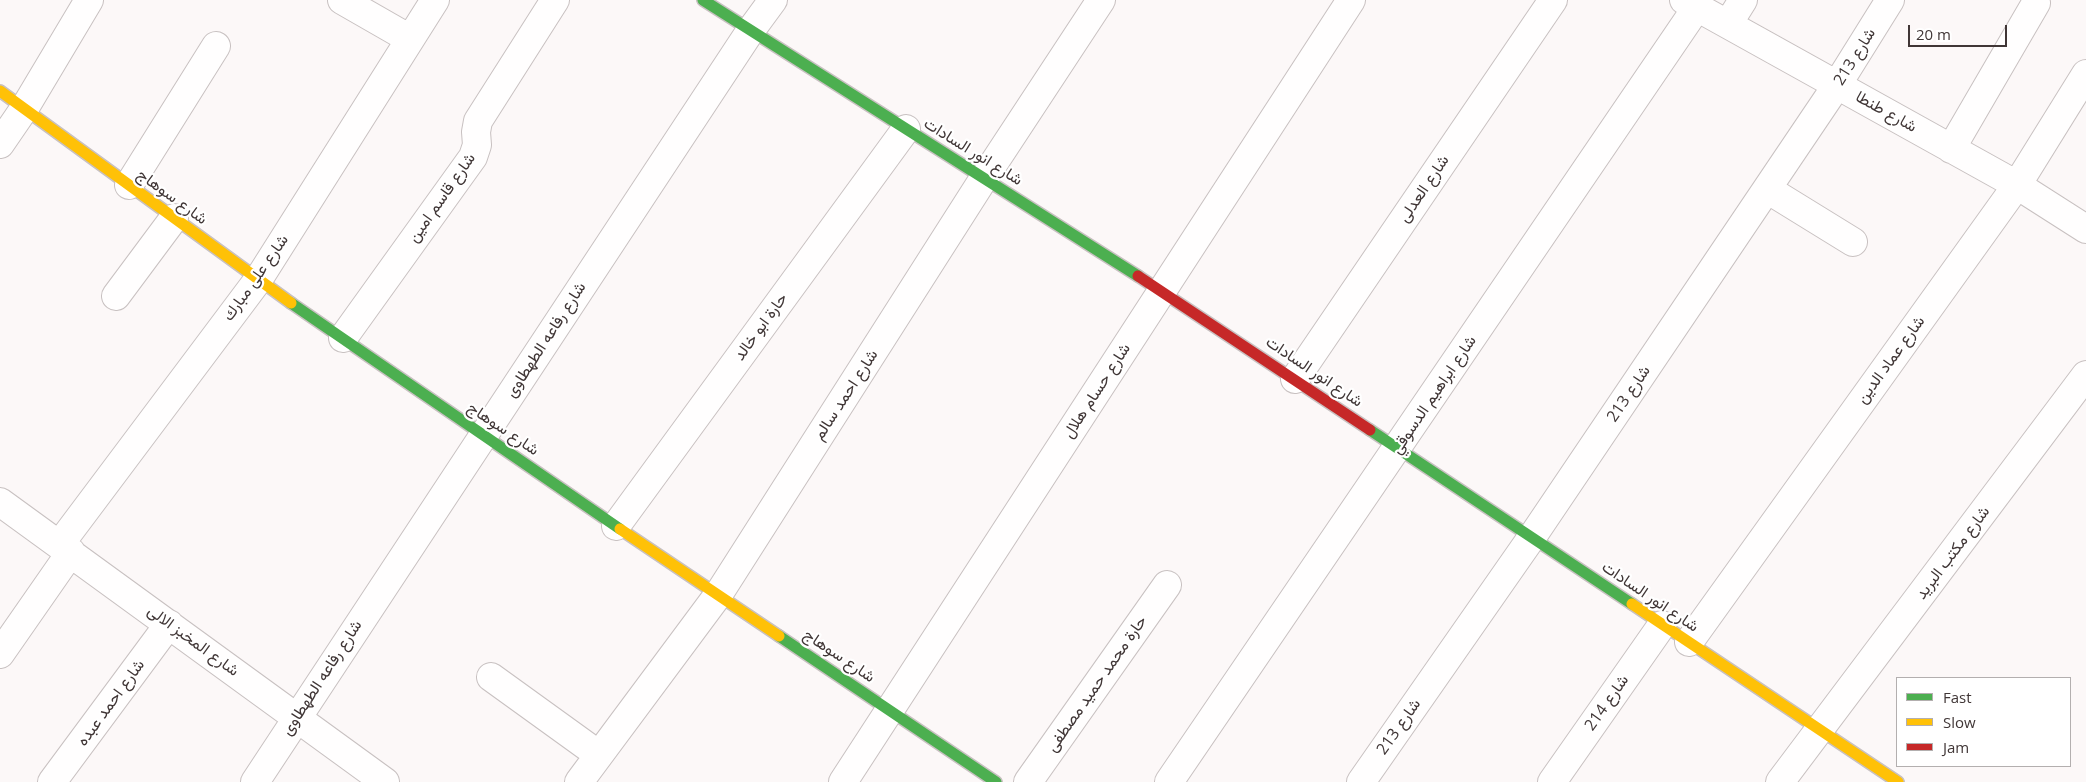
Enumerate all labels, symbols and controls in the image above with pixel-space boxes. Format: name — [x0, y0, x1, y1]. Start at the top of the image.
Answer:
scale bar — [1911, 15, 2010, 47]
text: 20 m — [1916, 24, 1951, 44]
street label: شارع 213 — [1830, 25, 1880, 89]
street label: شارع طنطا — [1852, 87, 1920, 137]
street label: شارع انور السادات — [920, 114, 1026, 190]
street label: شارع قاسم امين — [404, 150, 480, 246]
street label: شارع العدلى — [1394, 152, 1454, 226]
street label: شارع سوهاج — [133, 165, 211, 229]
street label: شارع على مبارك — [219, 231, 293, 325]
street label: شارع رفاعه الطهطاوى — [502, 279, 590, 401]
street label: حارة ابو خالد — [730, 290, 792, 364]
street label: شارع عماد الدين — [1853, 312, 1929, 408]
street label: شارع ابراهيم الدسوقي — [1387, 332, 1481, 458]
street label: شارع انور السادات — [1262, 333, 1366, 411]
street label: شارع حسام هلال — [1059, 340, 1135, 442]
street label: شارع احمد سالم — [810, 346, 882, 444]
street label: شارع 213 — [1603, 362, 1655, 426]
street label: شارع سوهاج — [464, 398, 542, 460]
street label: شارع مكتب البريد — [1912, 503, 1994, 603]
street label: شارع انور السادات — [1598, 558, 1702, 636]
street label: شارع المخبز الالى — [144, 601, 242, 681]
street label: حارة محمد حميد مصطفى — [1043, 612, 1151, 756]
street label: شارع رفاعه الطهطاوى — [278, 617, 366, 739]
street label: شارع سوهاج — [800, 625, 878, 687]
street label: شارع احمد عبده — [73, 656, 149, 750]
street label: شارع 214 — [1581, 671, 1633, 735]
legend — [1896, 677, 2071, 767]
text: Fast — [1943, 687, 1972, 707]
street label: شارع 213 — [1373, 695, 1425, 759]
text: Slow — [1943, 712, 1976, 732]
text: Jam — [1943, 737, 1969, 757]

